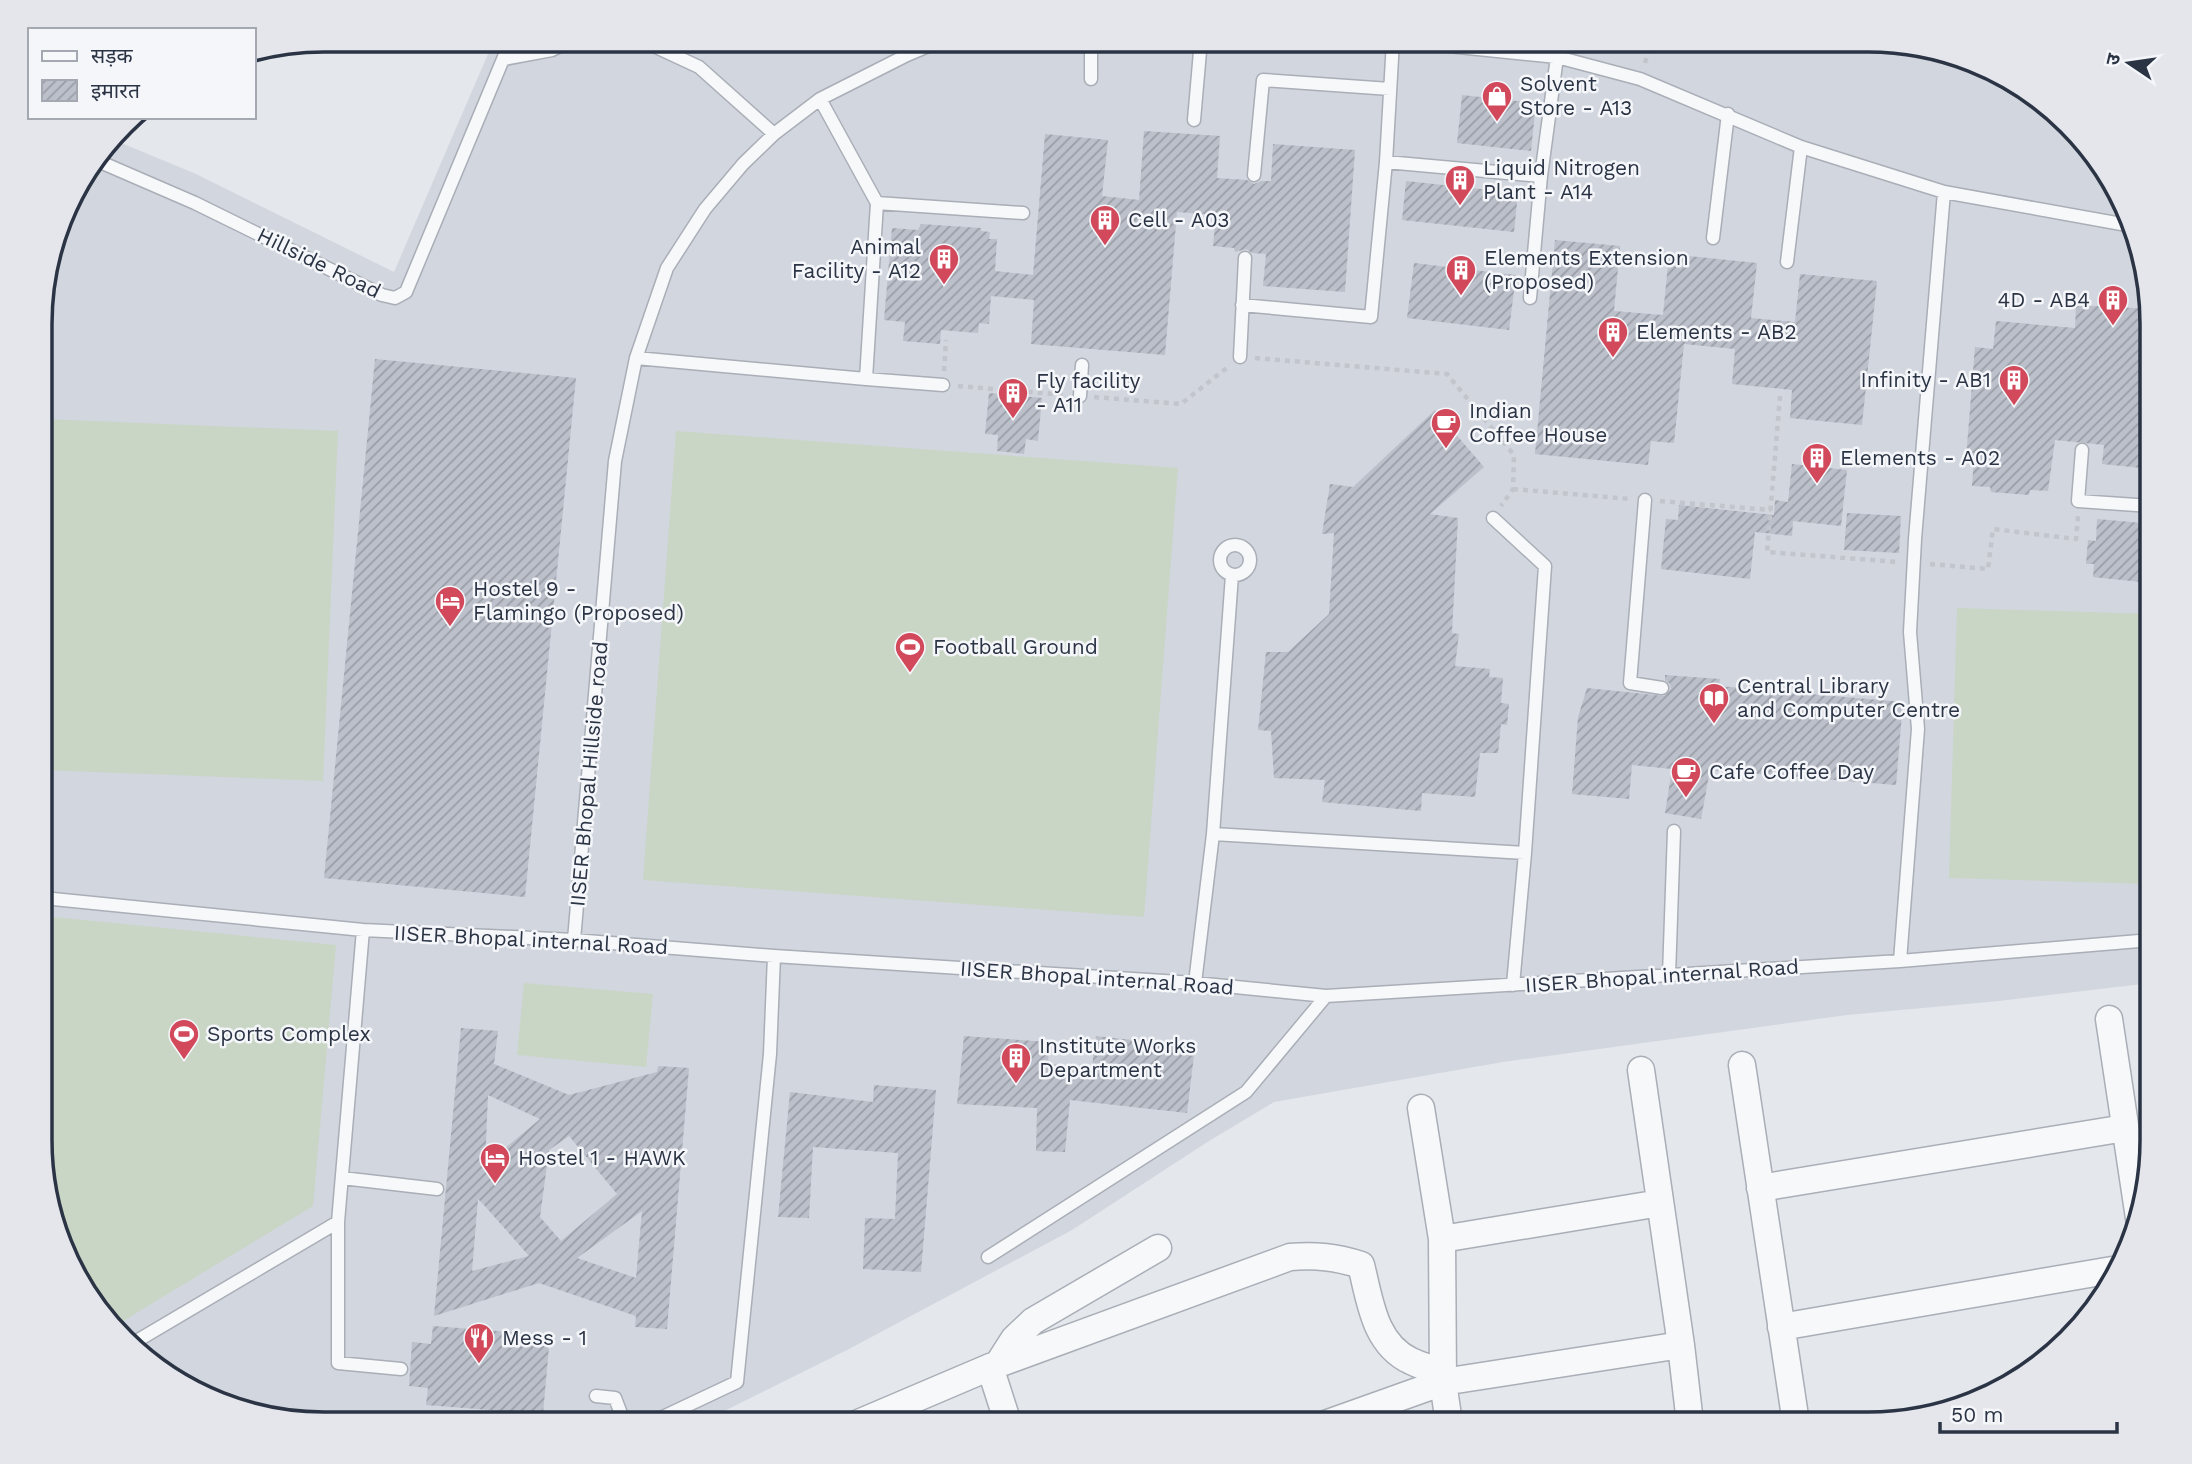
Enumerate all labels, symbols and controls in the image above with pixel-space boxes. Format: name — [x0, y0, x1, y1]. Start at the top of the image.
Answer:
legend — [28, 28, 256, 119]
north arrow — [2094, 28, 2164, 98]
text: सड़क — [91, 43, 133, 68]
text: उ — [2100, 50, 2126, 67]
place label: Solvent Store - A13 — [1520, 71, 1632, 120]
text: इमारत — [91, 78, 141, 103]
shop icon: Solvent Store - A13 — [1480, 79, 1514, 123]
place label: Liquid Nitrogen Plant - A14 — [1483, 155, 1640, 204]
building icon: Liquid Nitrogen Plant - A14 — [1443, 163, 1477, 207]
building icon: Cell - A03 — [1088, 203, 1122, 247]
place label: Cell - A03 — [1128, 207, 1230, 232]
street label: Hillside Road — [253, 222, 385, 303]
place label: Animal Facility - A12 — [792, 234, 922, 283]
building icon: Animal Facility - A12 — [927, 242, 961, 286]
place label: Elements Extension (Proposed) — [1484, 245, 1689, 294]
building icon: Elements Extension (Proposed) — [1444, 253, 1478, 297]
building icon: 4D - AB4 — [2096, 283, 2130, 327]
place label: 4D - AB4 — [1997, 287, 2090, 312]
building icon: Elements - AB2 — [1596, 315, 1630, 359]
place label: Elements - AB2 — [1636, 319, 1797, 344]
building icon: Infinity - AB1 — [1997, 363, 2031, 407]
place label: Infinity - AB1 — [1861, 367, 1991, 392]
place label: Fly facility - A11 — [1036, 368, 1140, 417]
building icon: Fly facility - A11 — [996, 376, 1030, 420]
place label: Indian Coffee House — [1469, 398, 1607, 447]
cafe icon: Indian Coffee House — [1429, 406, 1463, 450]
building icon: Elements - A02 — [1800, 441, 1834, 485]
place label: Elements - A02 — [1840, 445, 2000, 470]
place label: Hostel 9 - Flamingo (Proposed) — [473, 576, 684, 625]
hotel icon: Hostel 9 - Flamingo (Proposed) — [433, 584, 467, 628]
sports icon: Football Ground — [893, 630, 927, 674]
place label: Football Ground — [933, 634, 1098, 659]
street label: IISER Bhopal Hillside road — [564, 640, 613, 908]
place label: Central Library and Computer Centre — [1737, 673, 1960, 722]
library icon: Central Library and Computer Centre — [1697, 681, 1731, 725]
cafe icon: Cafe Coffee Day — [1669, 755, 1703, 799]
place label: Cafe Coffee Day — [1709, 759, 1874, 784]
street label: IISER Bhopal internal Road — [393, 920, 669, 959]
street label: IISER Bhopal internal Road — [1524, 953, 1800, 998]
street label: IISER Bhopal internal Road — [959, 955, 1235, 1000]
sports icon: Sports Complex — [167, 1017, 201, 1061]
place label: Sports Complex — [207, 1021, 371, 1046]
place label: Institute Works Department — [1039, 1033, 1196, 1082]
building icon: Institute Works Department — [999, 1041, 1033, 1085]
hotel icon: Hostel 1 - HAWK — [478, 1141, 512, 1185]
place label: Hostel 1 - HAWK — [518, 1145, 686, 1170]
restaurant icon: Mess - 1 — [462, 1321, 496, 1365]
place label: Mess - 1 — [502, 1325, 587, 1350]
scale bar — [1940, 1390, 2117, 1434]
text: 50 m — [1951, 1402, 2003, 1427]

